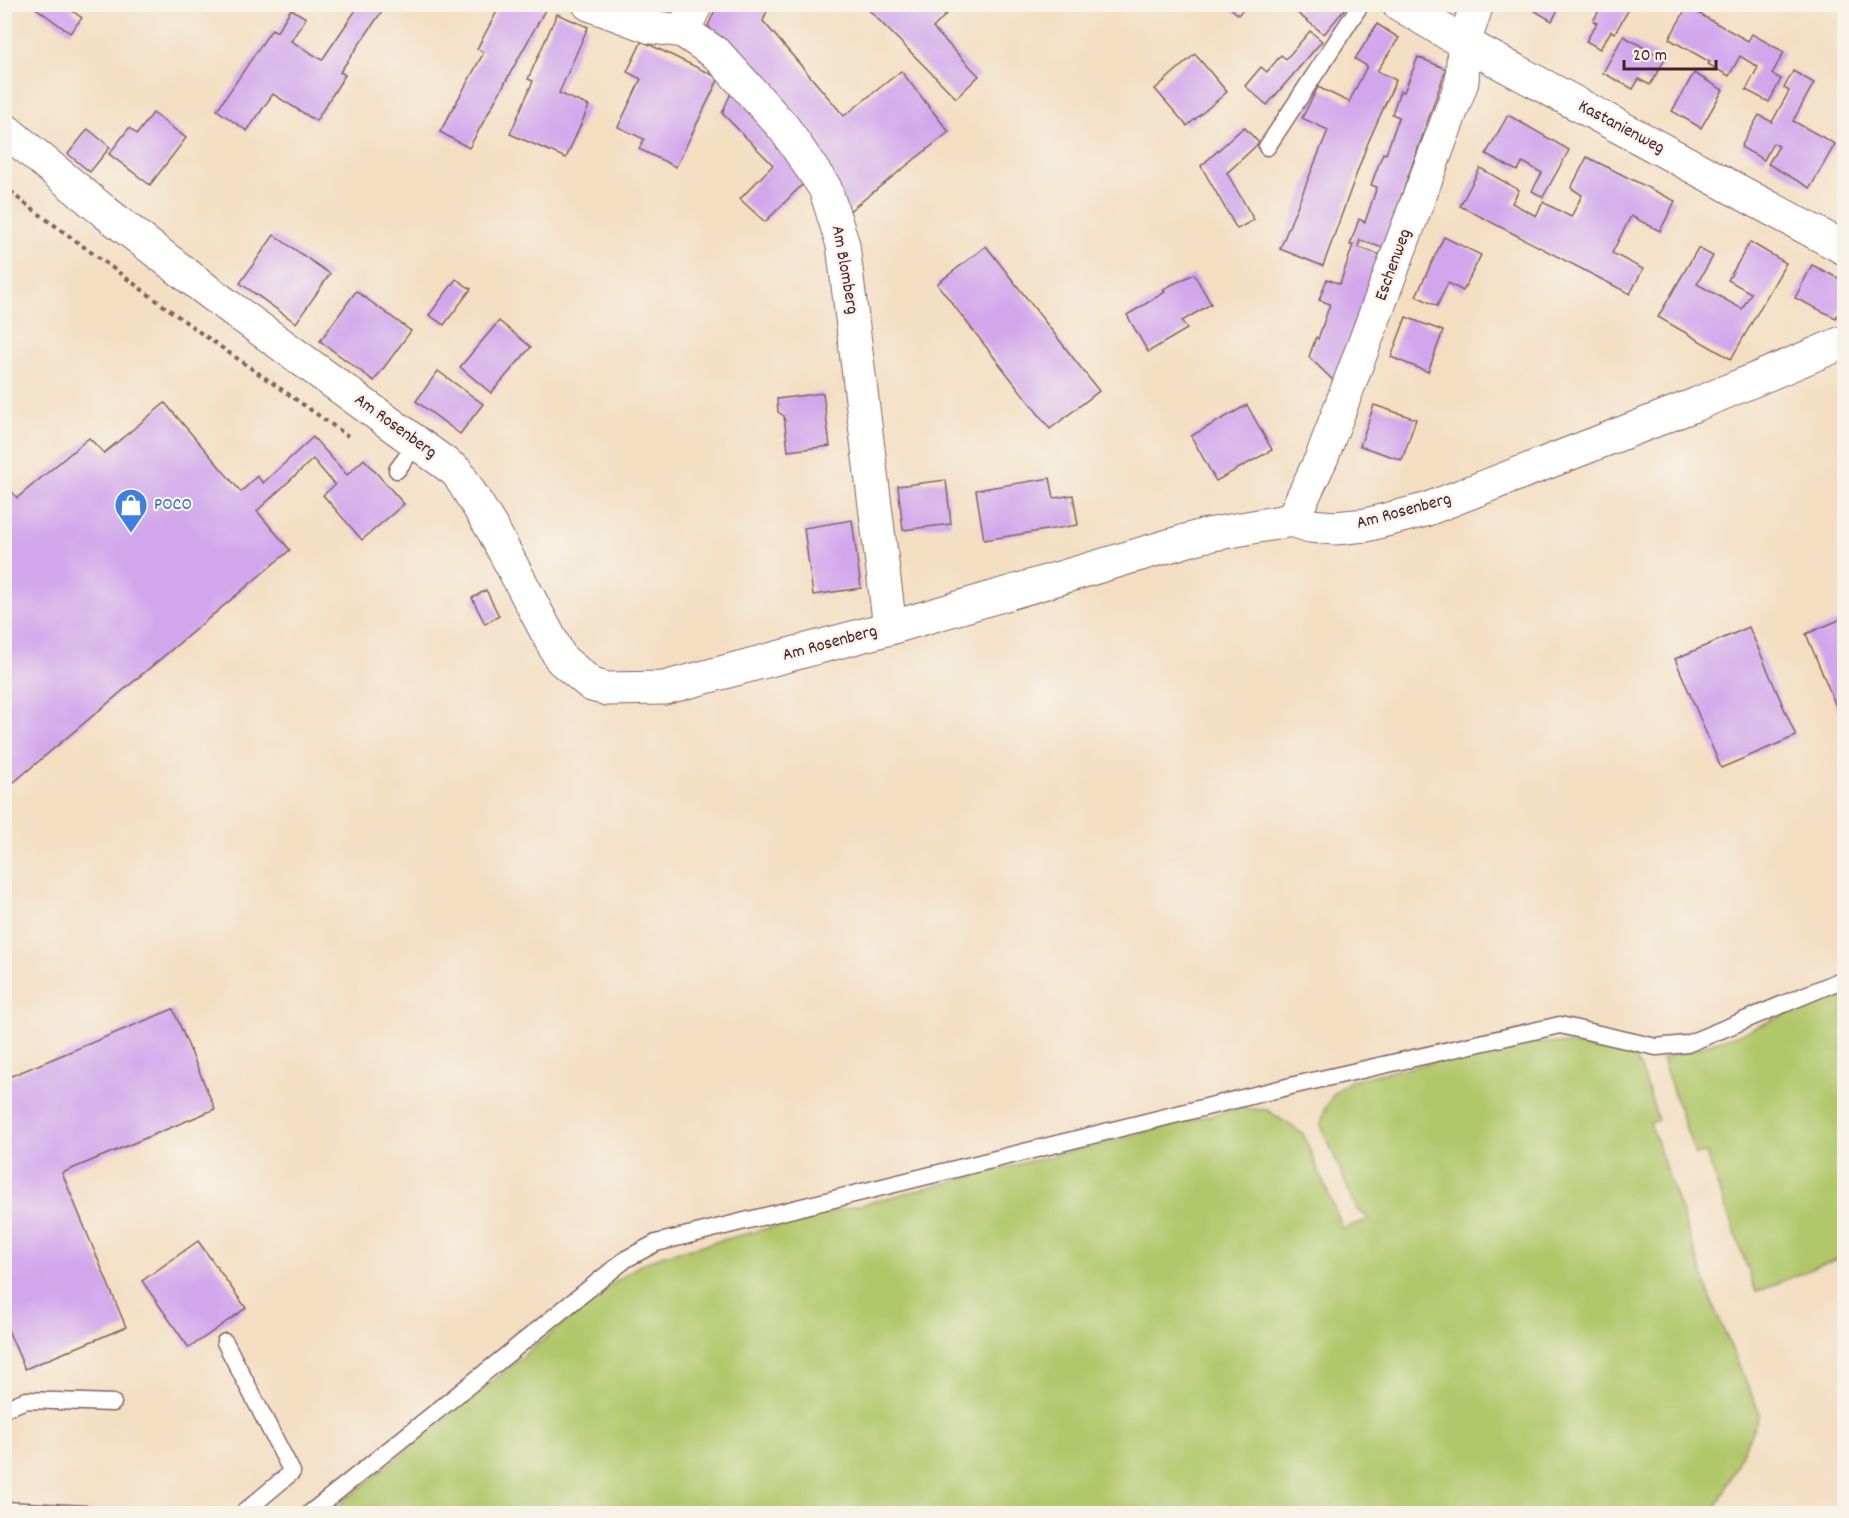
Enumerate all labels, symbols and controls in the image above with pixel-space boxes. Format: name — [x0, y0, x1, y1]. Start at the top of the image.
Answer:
scale bar — [1624, 33, 1716, 71]
text: 20 m — [1633, 44, 1667, 69]
street label: Kastanienweg — [1573, 95, 1669, 161]
street label: Am Blomberg — [824, 224, 864, 316]
street label: Eschenweg — [1369, 225, 1419, 304]
street label: Am Rosenberg — [348, 388, 442, 466]
shop icon: POCO — [113, 487, 149, 534]
street label: Am Rosenberg — [1354, 487, 1454, 537]
place label: POCO — [154, 493, 192, 518]
street label: Am Rosenberg — [780, 619, 880, 669]

